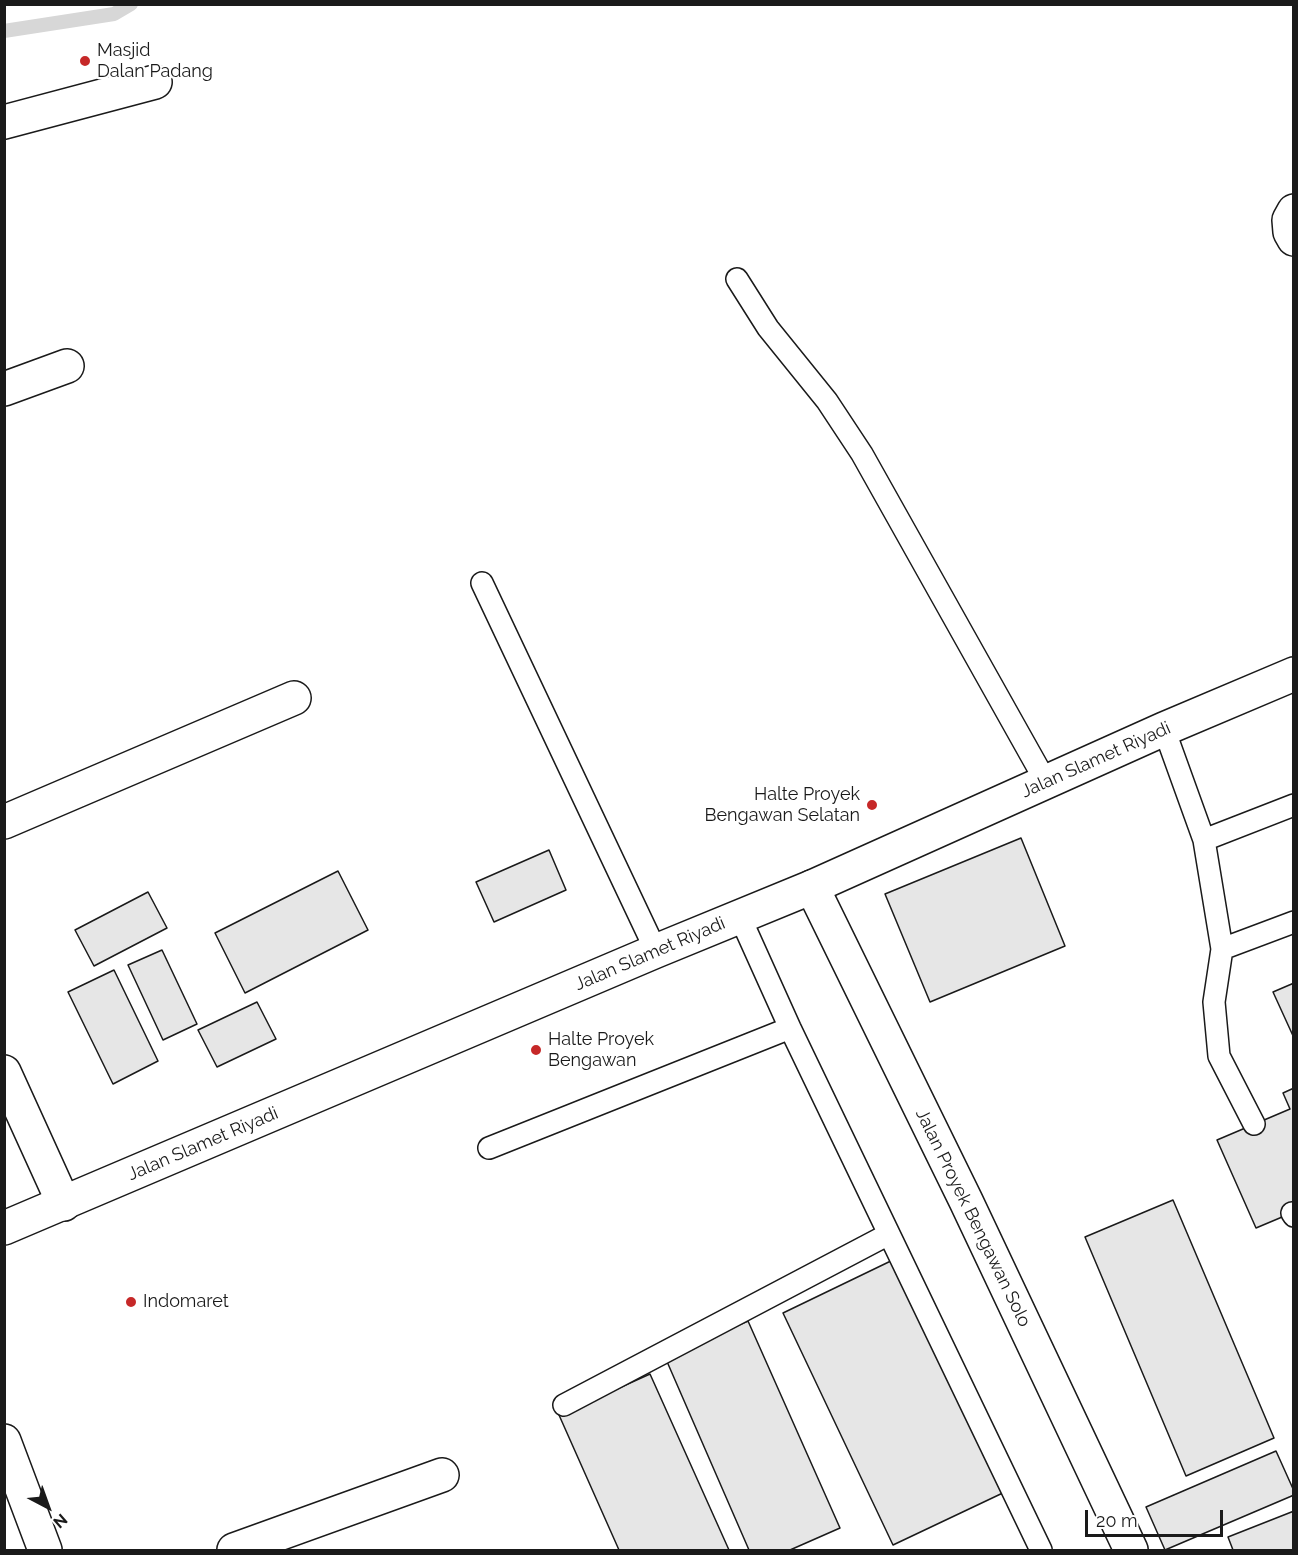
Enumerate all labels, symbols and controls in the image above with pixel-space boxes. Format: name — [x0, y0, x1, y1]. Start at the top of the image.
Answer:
place label: Masjid Dalan Padang — [97, 40, 213, 82]
marker: Masjid Dalan Padang — [78, 54, 92, 68]
street label: Jalan Slamet Riyadi — [1018, 717, 1174, 803]
place label: Halte Proyek Bengawan Selatan — [705, 784, 860, 826]
marker: Halte Proyek Bengawan Selatan — [865, 798, 879, 812]
street label: Jalan Slamet Riyadi — [571, 913, 729, 995]
place label: Halte Proyek Bengawan — [548, 1029, 654, 1072]
marker: Halte Proyek Bengawan — [529, 1043, 543, 1057]
street label: Jalan Slamet Riyadi — [124, 1103, 282, 1185]
street label: Jalan Proyek Bengawan Solo — [911, 1105, 1035, 1331]
place label: Indomaret — [143, 1291, 229, 1313]
marker: Indomaret — [124, 1295, 138, 1309]
north arrow — [18, 1477, 78, 1537]
scale bar — [1088, 1498, 1226, 1536]
text: N — [49, 1510, 71, 1532]
text: 20 m — [1096, 1510, 1138, 1531]

